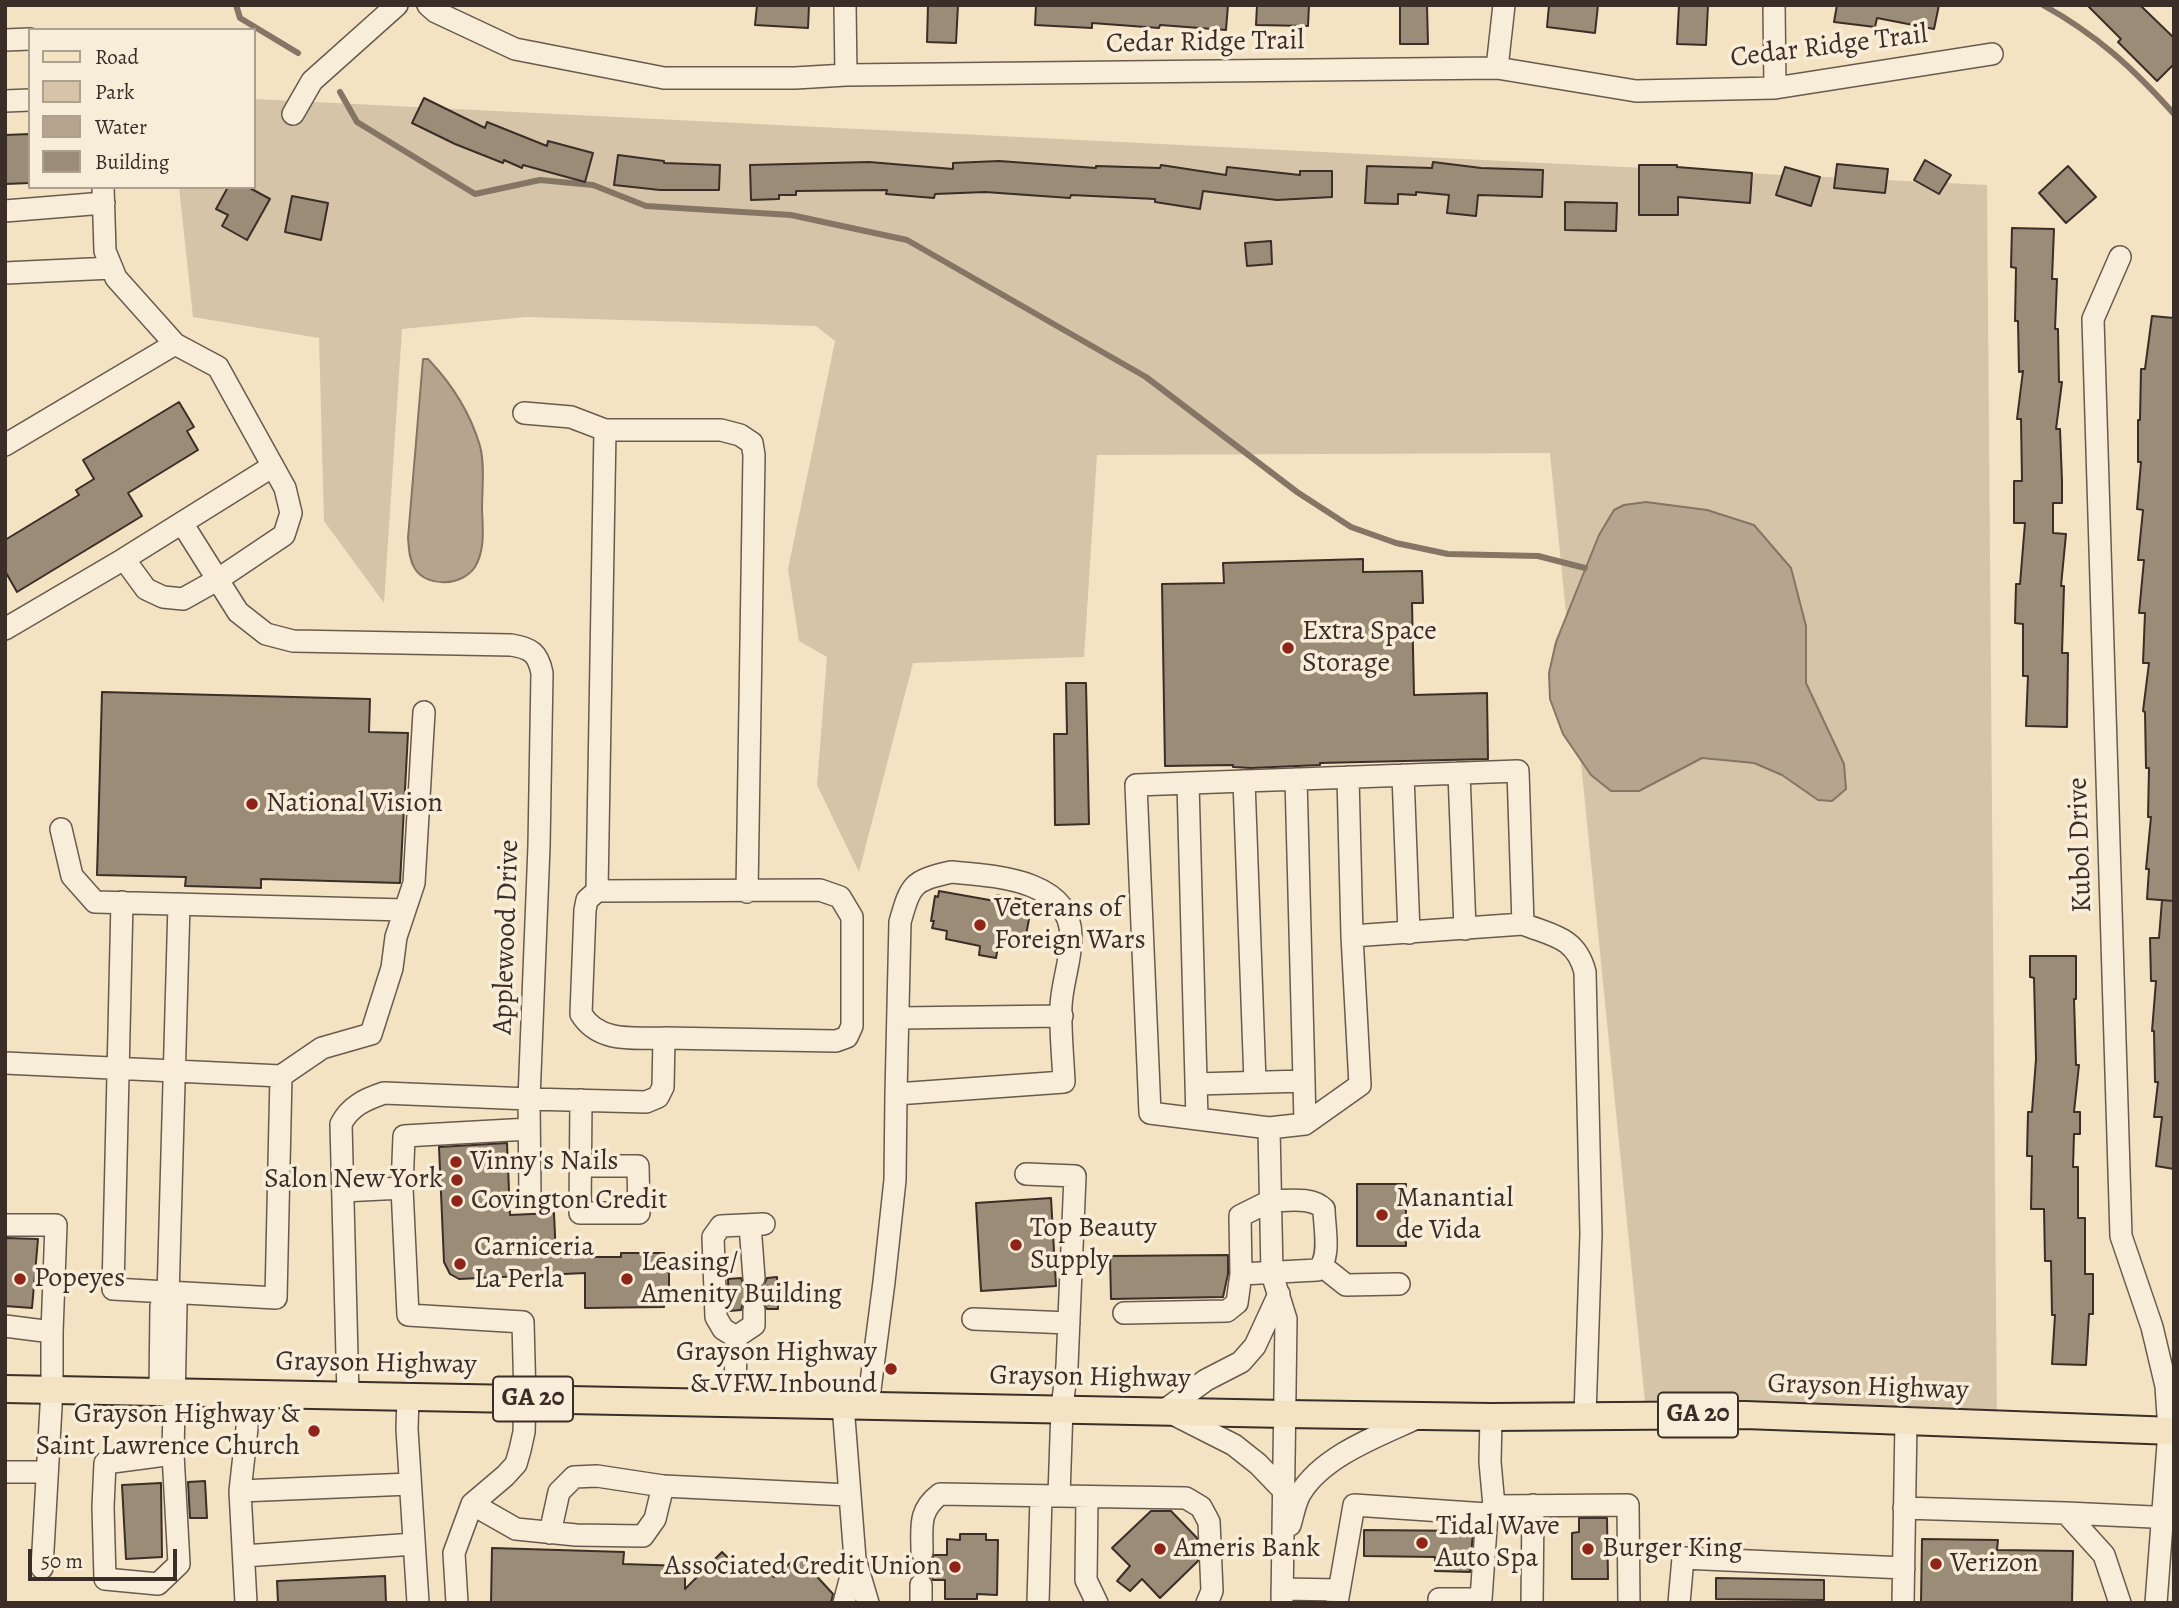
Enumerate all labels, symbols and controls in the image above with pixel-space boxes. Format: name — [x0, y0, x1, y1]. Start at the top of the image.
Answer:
street label: Cedar Ridge Trail — [1728, 18, 1930, 76]
street label: Cedar Ridge Trail — [1106, 24, 1304, 62]
legend — [28, 28, 256, 189]
text: Road — [95, 43, 139, 71]
text: Park — [95, 78, 134, 106]
text: Water — [95, 113, 147, 141]
text: Building — [95, 148, 169, 176]
place label: Extra Space Storage — [1302, 615, 1437, 681]
marker: Extra Space Storage — [1280, 640, 1296, 656]
street label: Kubol Drive — [2062, 777, 2100, 913]
place label: National Vision — [266, 787, 443, 821]
marker: National Vision — [244, 796, 260, 812]
street label: Applewood Drive — [487, 839, 527, 1035]
place label: Veterans of Foreign Wars — [994, 892, 1146, 958]
marker: Veterans of Foreign Wars — [972, 917, 988, 933]
place label: Vinny's Nails — [470, 1145, 619, 1179]
marker: Vinny's Nails — [448, 1154, 464, 1170]
place label: Salon New York — [264, 1163, 443, 1197]
marker: Salon New York — [449, 1172, 465, 1188]
place label: Manantial de Vida — [1396, 1182, 1513, 1248]
place label: Covington Credit — [471, 1184, 667, 1218]
marker: Covington Credit — [449, 1193, 465, 1209]
marker: Manantial de Vida — [1374, 1207, 1390, 1223]
place label: Top Beauty Supply — [1030, 1212, 1157, 1278]
place label: Carniceria La Perla — [474, 1231, 594, 1297]
marker: Top Beauty Supply — [1008, 1237, 1024, 1253]
place label: Leasing/ Amenity Building — [641, 1246, 842, 1312]
marker: Carniceria La Perla — [452, 1256, 468, 1272]
place label: Popeyes — [34, 1262, 125, 1296]
marker: Popeyes — [12, 1271, 28, 1287]
marker: Leasing/ Amenity Building — [619, 1271, 635, 1287]
place label: Grayson Highway & VFW Inbound — [676, 1336, 877, 1402]
street label: Grayson Highway — [275, 1345, 477, 1383]
street label: Grayson Highway — [989, 1359, 1191, 1397]
marker: Grayson Highway & VFW Inbound — [883, 1361, 899, 1377]
street label: Grayson Highway — [1767, 1368, 1969, 1408]
road number: GA 20 — [493, 1376, 573, 1422]
road number: GA 20 — [1658, 1392, 1738, 1438]
place label: Grayson Highway & Saint Lawrence Church — [35, 1398, 300, 1464]
marker: Grayson Highway & Saint Lawrence Church — [306, 1423, 322, 1439]
place label: Tidal Wave Auto Spa — [1436, 1510, 1560, 1576]
place label: Ameris Bank — [1174, 1532, 1320, 1566]
place label: Burger King — [1602, 1532, 1742, 1566]
scale bar — [32, 1534, 180, 1578]
marker: Tidal Wave Auto Spa — [1414, 1535, 1430, 1551]
marker: Ameris Bank — [1152, 1541, 1168, 1557]
marker: Burger King — [1580, 1541, 1596, 1557]
text: 50 m — [41, 1547, 83, 1575]
place label: Verizon — [1950, 1547, 2038, 1581]
place label: Associated Credit Union — [664, 1550, 941, 1584]
marker: Verizon — [1928, 1556, 1944, 1572]
marker: Associated Credit Union — [947, 1559, 963, 1575]

